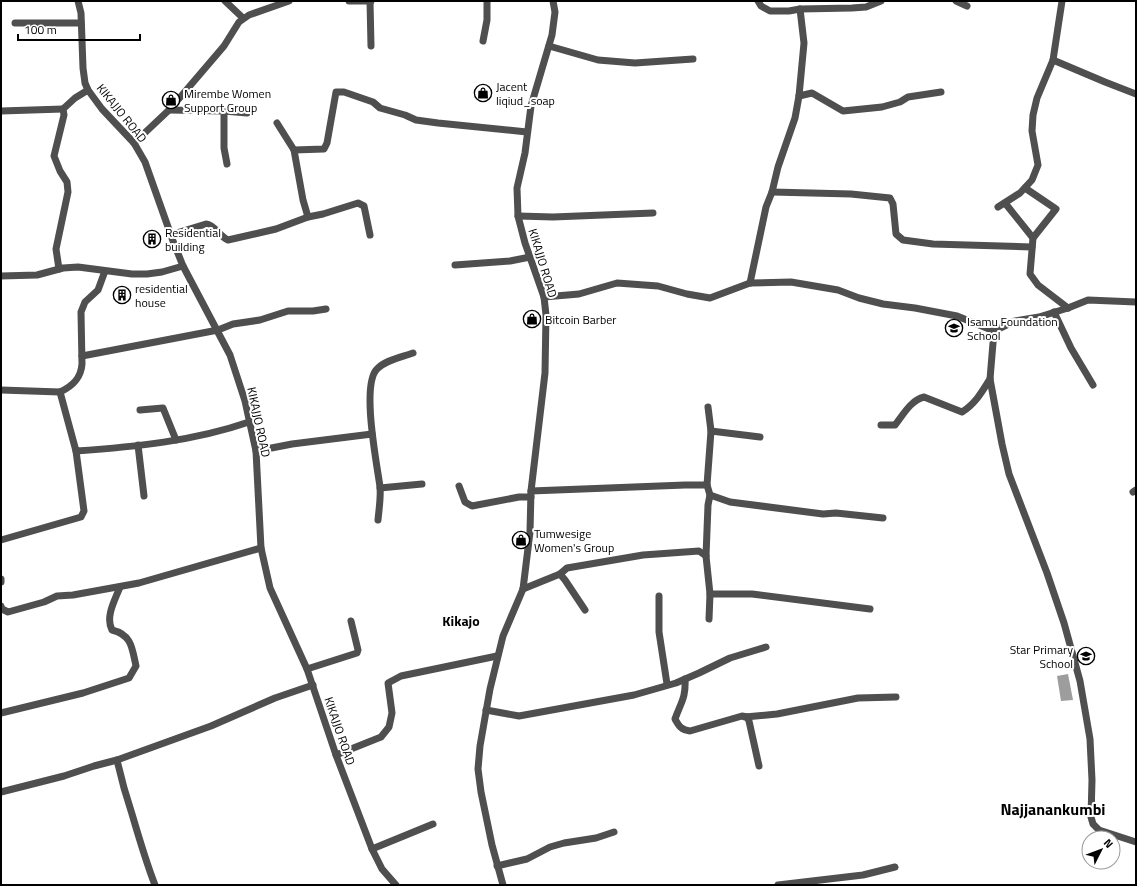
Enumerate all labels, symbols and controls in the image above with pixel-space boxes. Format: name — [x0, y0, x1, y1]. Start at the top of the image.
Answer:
scale bar — [18, 16, 140, 42]
text: 100 m — [24, 20, 57, 39]
place label: Jacent liqiud_soap — [496, 77, 555, 110]
street label: KIKAJJO ROAD — [92, 79, 152, 147]
shop icon: Jacent liqiud_soap — [473, 83, 493, 103]
place label: Mirembe Women Support Group — [184, 84, 271, 117]
shop icon: Mirembe Women Support Group — [161, 90, 181, 110]
place label: Residential building — [165, 223, 221, 256]
street label: KIKAJJO ROAD — [523, 226, 563, 300]
building icon: Residential building — [142, 229, 162, 249]
place label: residential house — [135, 279, 188, 312]
building icon: residential house — [112, 285, 132, 305]
shop icon: Bitcoin Barber — [522, 309, 542, 329]
place label: Bitcoin Barber — [545, 310, 617, 329]
place label: Isamu Foundation School — [967, 312, 1058, 345]
school or university icon: Isamu Foundation School — [944, 318, 964, 338]
street label: KIKAJJO ROAD — [242, 385, 276, 459]
place label: Tumwesige Women's Group — [534, 524, 614, 557]
shop icon: Tumwesige Women's Group — [511, 530, 531, 550]
district label: Kikajo — [442, 610, 480, 631]
place label: Star Primary School — [1010, 640, 1073, 673]
school or university icon: Star Primary School — [1076, 646, 1096, 666]
street label: KIKAJJO ROAD — [319, 694, 361, 768]
district label: Najjanankumbi — [1001, 797, 1105, 821]
north arrow — [1081, 830, 1121, 870]
text: N — [1100, 835, 1117, 851]

